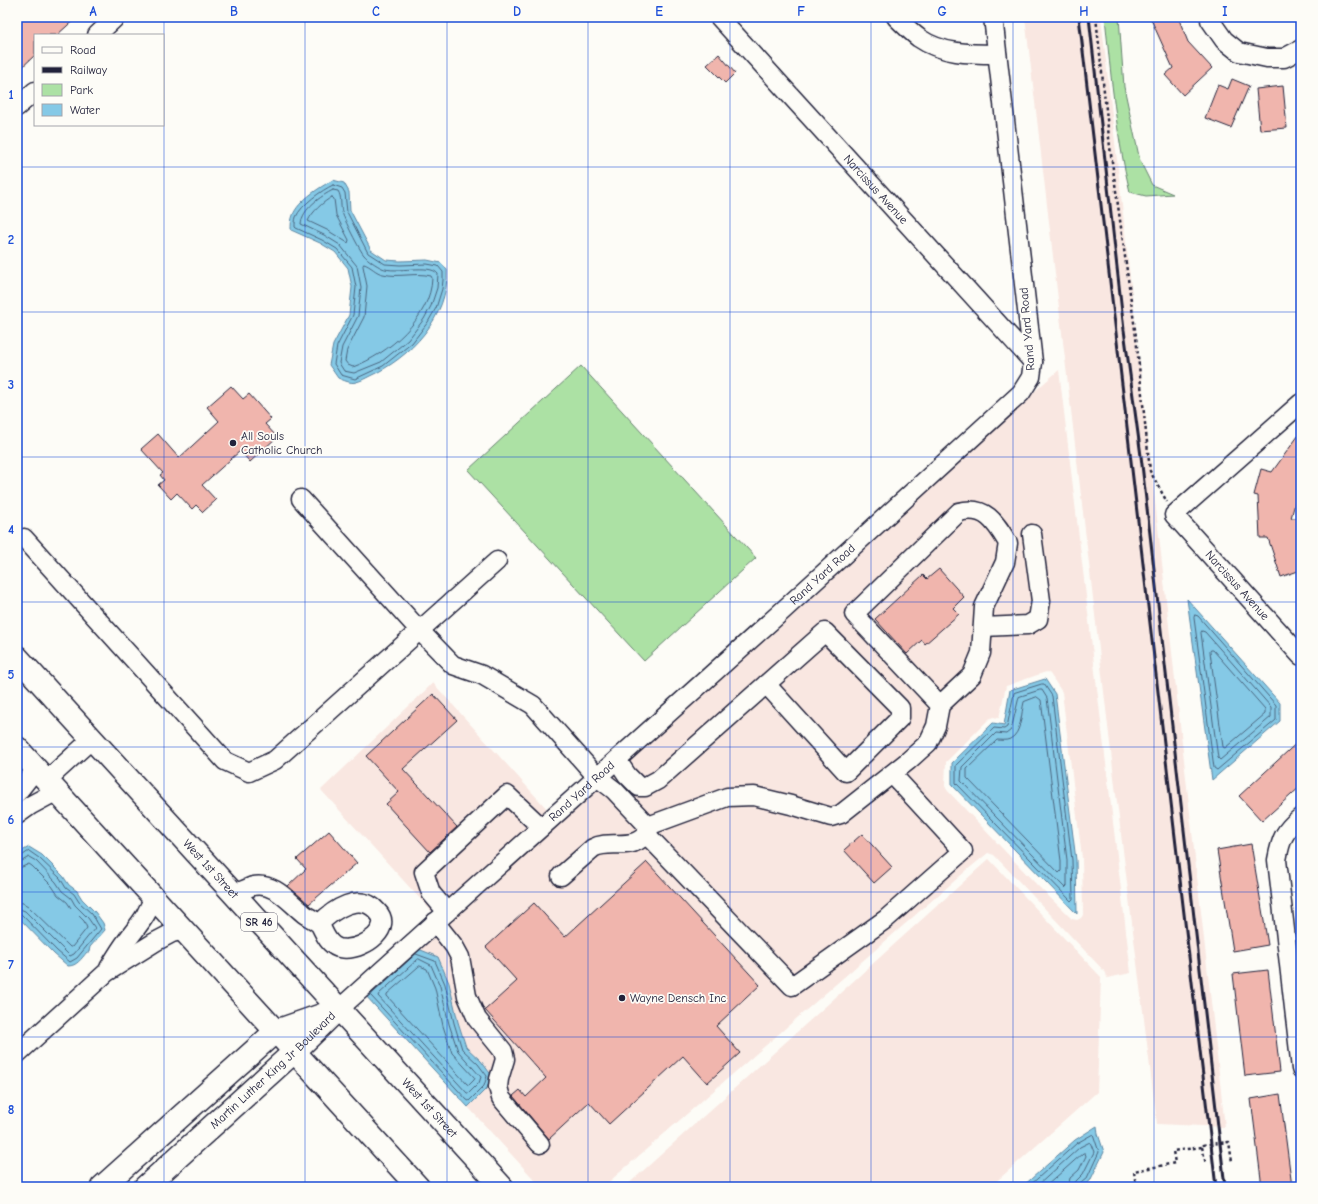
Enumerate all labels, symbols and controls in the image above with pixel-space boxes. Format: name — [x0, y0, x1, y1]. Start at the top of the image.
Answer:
text: A — [89, 4, 97, 19]
text: B — [230, 4, 238, 19]
text: C — [372, 4, 380, 19]
text: D — [513, 4, 521, 19]
text: E — [655, 4, 663, 19]
text: F — [797, 4, 805, 19]
text: G — [937, 4, 947, 19]
text: H — [1079, 4, 1089, 19]
text: I — [1222, 4, 1228, 19]
legend — [34, 34, 164, 126]
text: Road — [70, 43, 96, 57]
text: Railway — [70, 63, 108, 77]
text: Park — [70, 83, 93, 97]
text: 1 — [8, 87, 14, 102]
text: Water — [70, 103, 100, 117]
street label: Narcissus Avenue — [841, 152, 911, 227]
text: 2 — [8, 232, 14, 247]
street label: Rand Yard Road — [1016, 287, 1038, 371]
text: 3 — [8, 377, 14, 392]
place label: All Souls Catholic Church — [241, 429, 322, 457]
marker: All Souls Catholic Church — [228, 438, 238, 448]
text: 4 — [8, 522, 14, 537]
street label: Rand Yard Road — [787, 541, 858, 608]
street label: Narcissus Avenue — [1202, 548, 1272, 623]
text: 5 — [8, 667, 15, 682]
street label: Rand Yard Road — [546, 758, 617, 824]
text: 6 — [8, 812, 15, 827]
street label: West 1st Street — [180, 836, 242, 902]
road number: SR 46 — [241, 913, 277, 931]
text: 7 — [8, 957, 14, 972]
place label: Wayne Densch Inc — [630, 991, 727, 1005]
marker: Wayne Densch Inc — [617, 993, 627, 1003]
street label: Martin Luther King Jr Boulevard — [207, 1009, 338, 1132]
street label: West 1st Street — [399, 1075, 460, 1141]
text: 8 — [8, 1102, 14, 1117]

